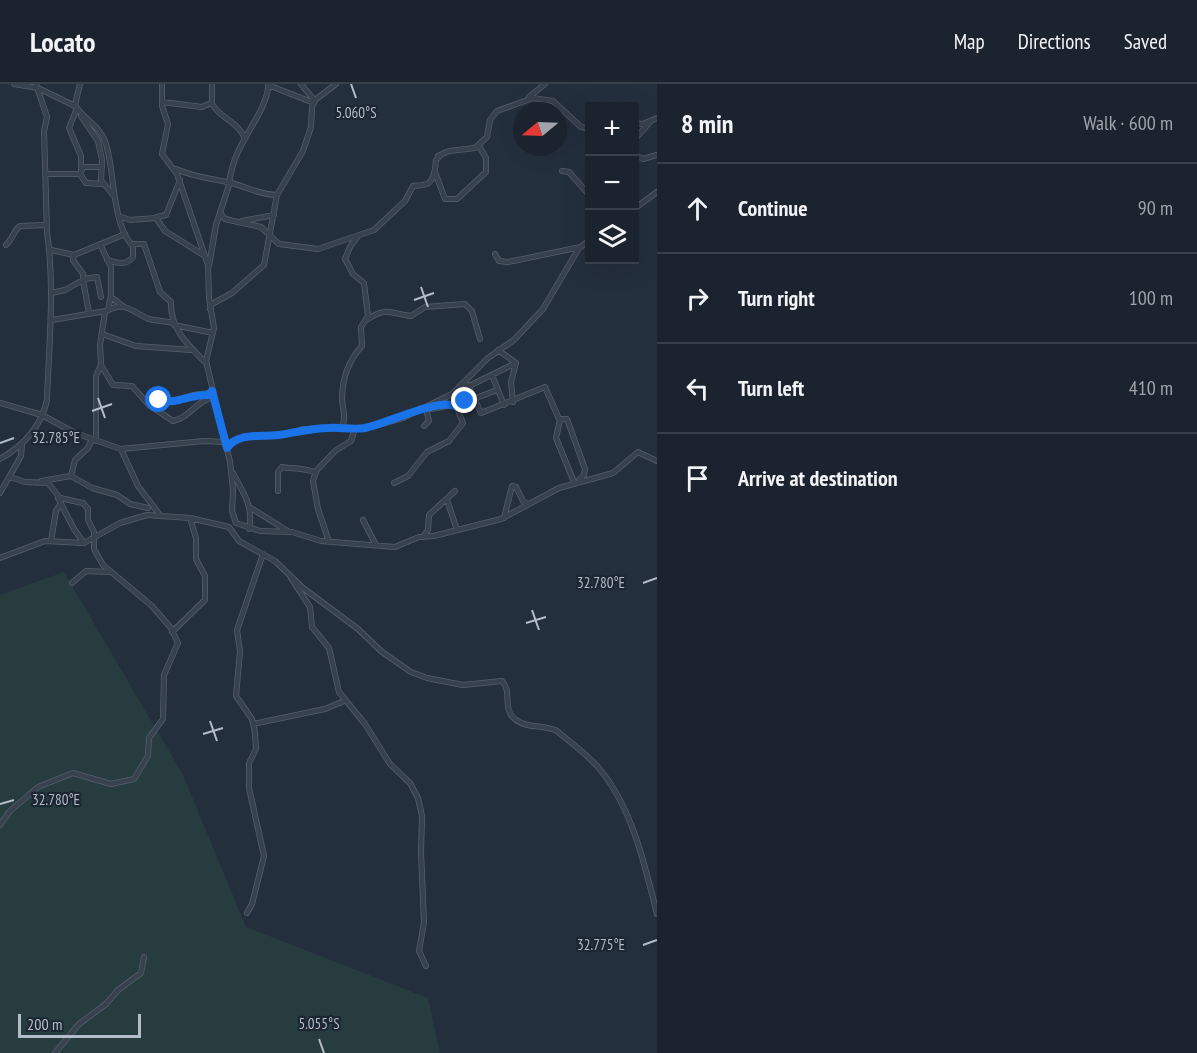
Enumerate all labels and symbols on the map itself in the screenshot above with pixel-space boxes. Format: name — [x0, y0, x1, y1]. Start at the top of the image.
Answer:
north arrow — [513, 102, 567, 156]
text: 5.060°S — [335, 103, 377, 122]
route start — [145, 386, 171, 412]
route end — [451, 387, 477, 413]
text: 32.785°E — [32, 428, 80, 447]
text: 32.780°E — [577, 573, 625, 592]
text: 32.780°E — [32, 790, 80, 809]
text: 32.775°E — [577, 935, 625, 954]
scale bar — [18, 1011, 141, 1038]
text: 5.055°S — [298, 1014, 340, 1033]

